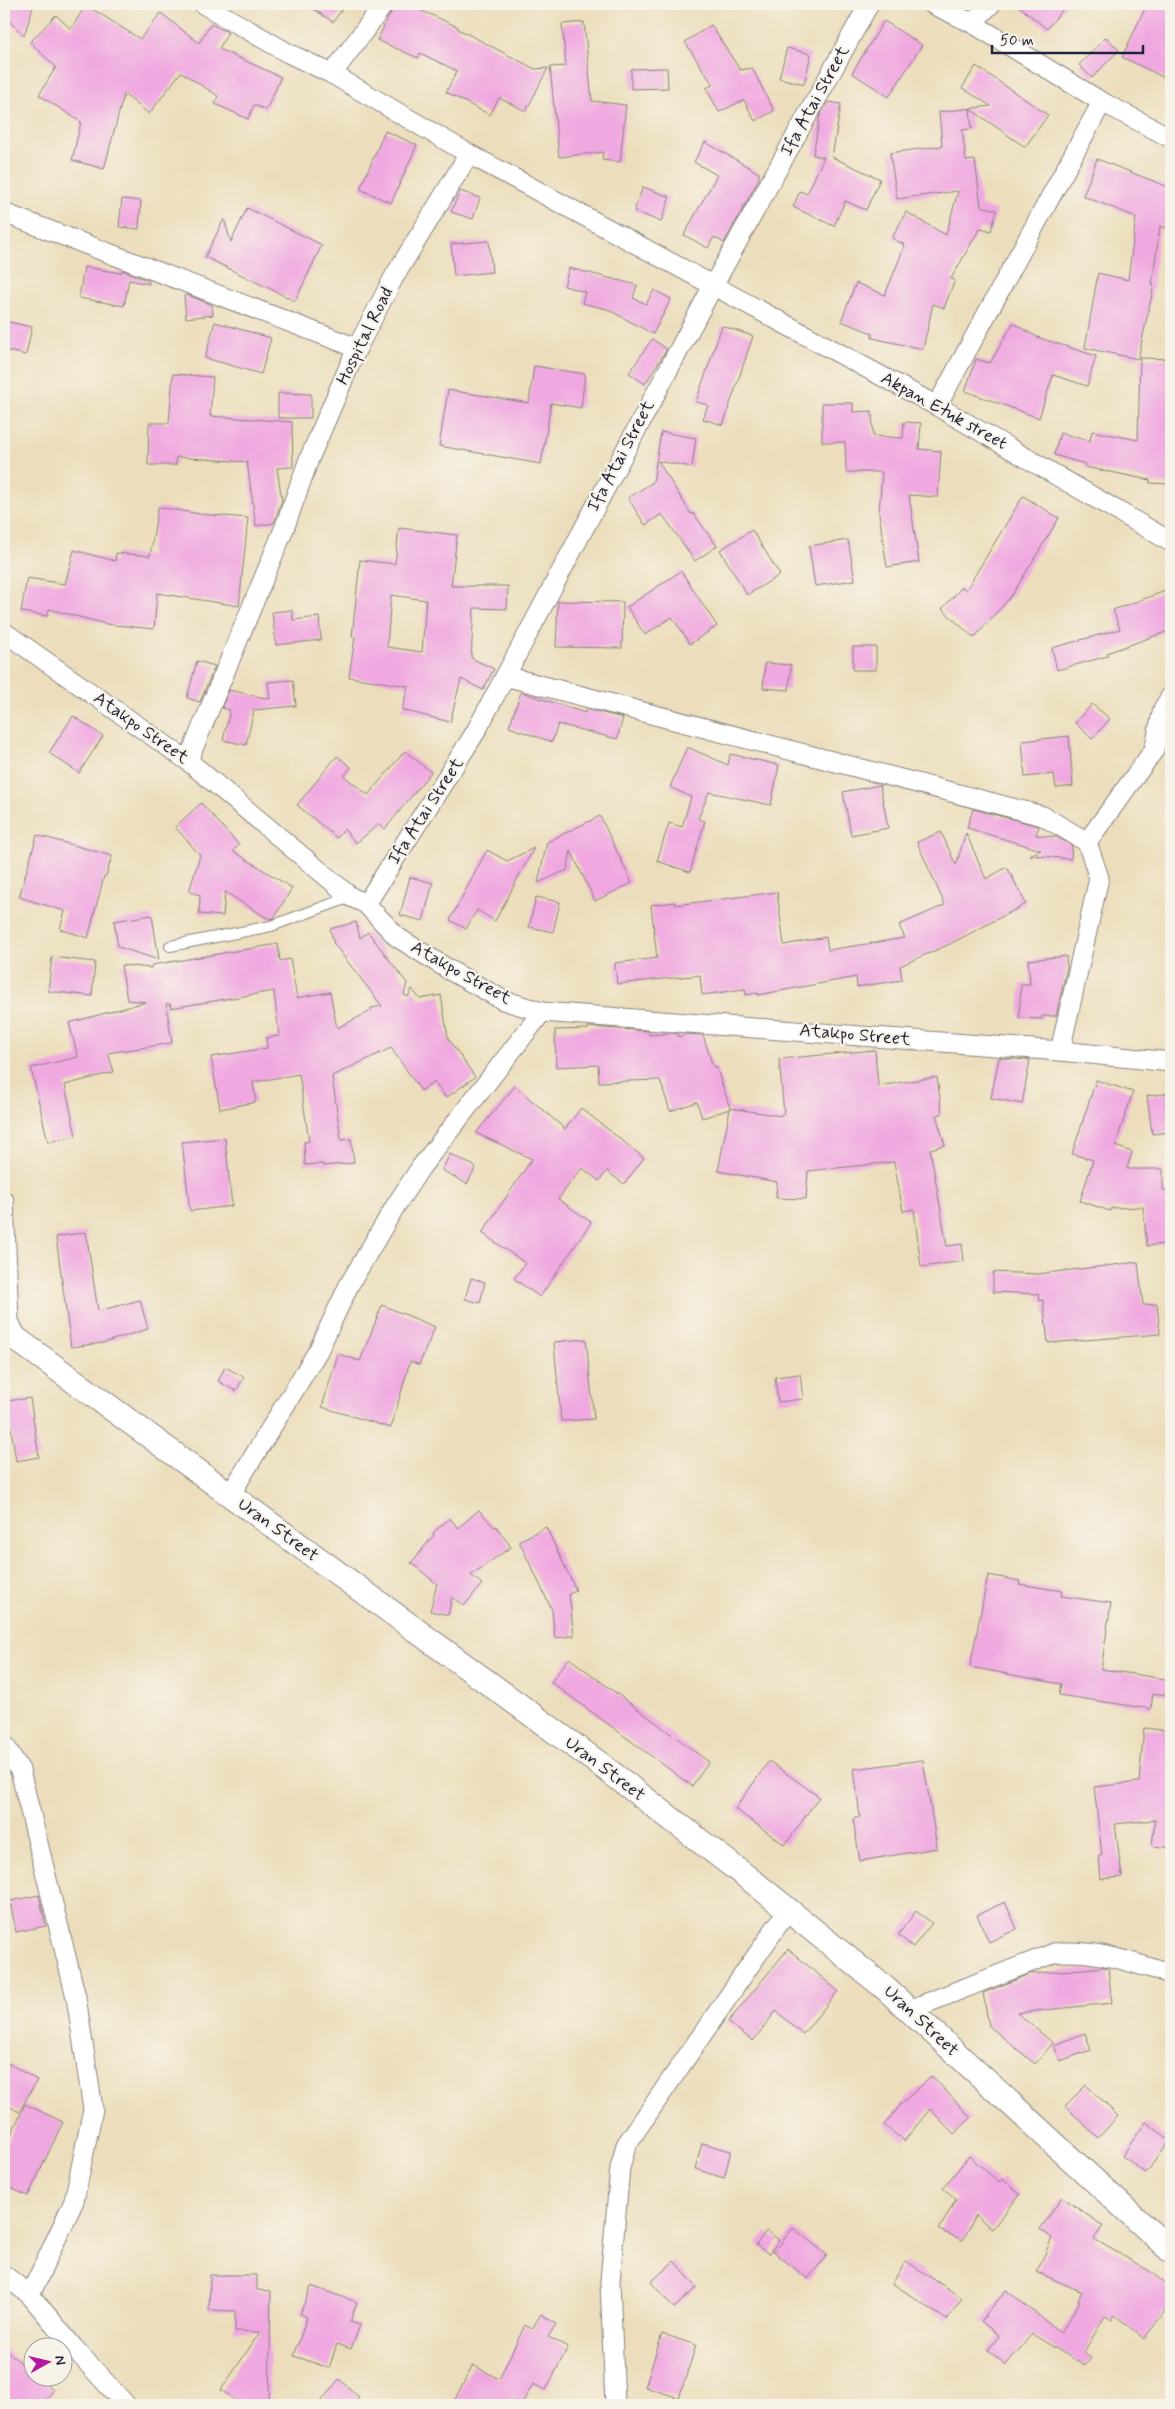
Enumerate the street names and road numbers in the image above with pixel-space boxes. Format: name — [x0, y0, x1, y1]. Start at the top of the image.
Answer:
street label: Ifa Atai Street — [775, 41, 855, 160]
street label: Hospital Road — [331, 283, 399, 389]
street label: Akpan Etuk street — [877, 366, 1012, 456]
street label: Ifa Atai Street — [582, 396, 661, 516]
street label: Atakpo Street — [88, 686, 194, 770]
street label: Ifa Atai Street — [383, 753, 470, 869]
street label: Atakpo Street — [406, 935, 516, 1011]
street label: Atakpo Street — [798, 1018, 912, 1052]
street label: Uran Street — [233, 1492, 323, 1568]
street label: Uran Street — [560, 1731, 650, 1807]
street label: Uran Street — [878, 1980, 964, 2062]

